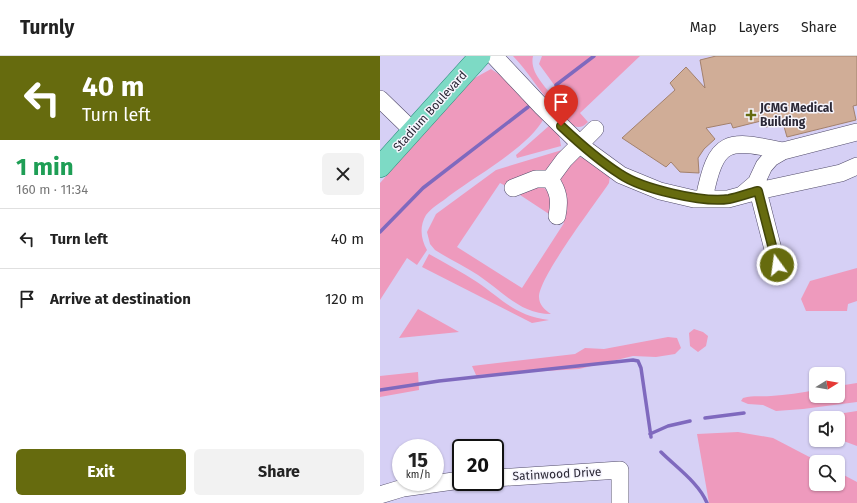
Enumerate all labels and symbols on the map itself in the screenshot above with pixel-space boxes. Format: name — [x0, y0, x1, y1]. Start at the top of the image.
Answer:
street label: Stadium Boulevard — [390, 68, 470, 154]
pin — [544, 85, 578, 126]
place label: JCMG Medical Building — [759, 101, 833, 129]
marker: JCMG Medical Building — [745, 109, 757, 121]
position arrow — [756, 244, 798, 286]
north arrow — [809, 367, 845, 403]
speed limit sign: 20 — [452, 439, 504, 491]
street label: Satinwood Drive — [512, 465, 602, 483]

